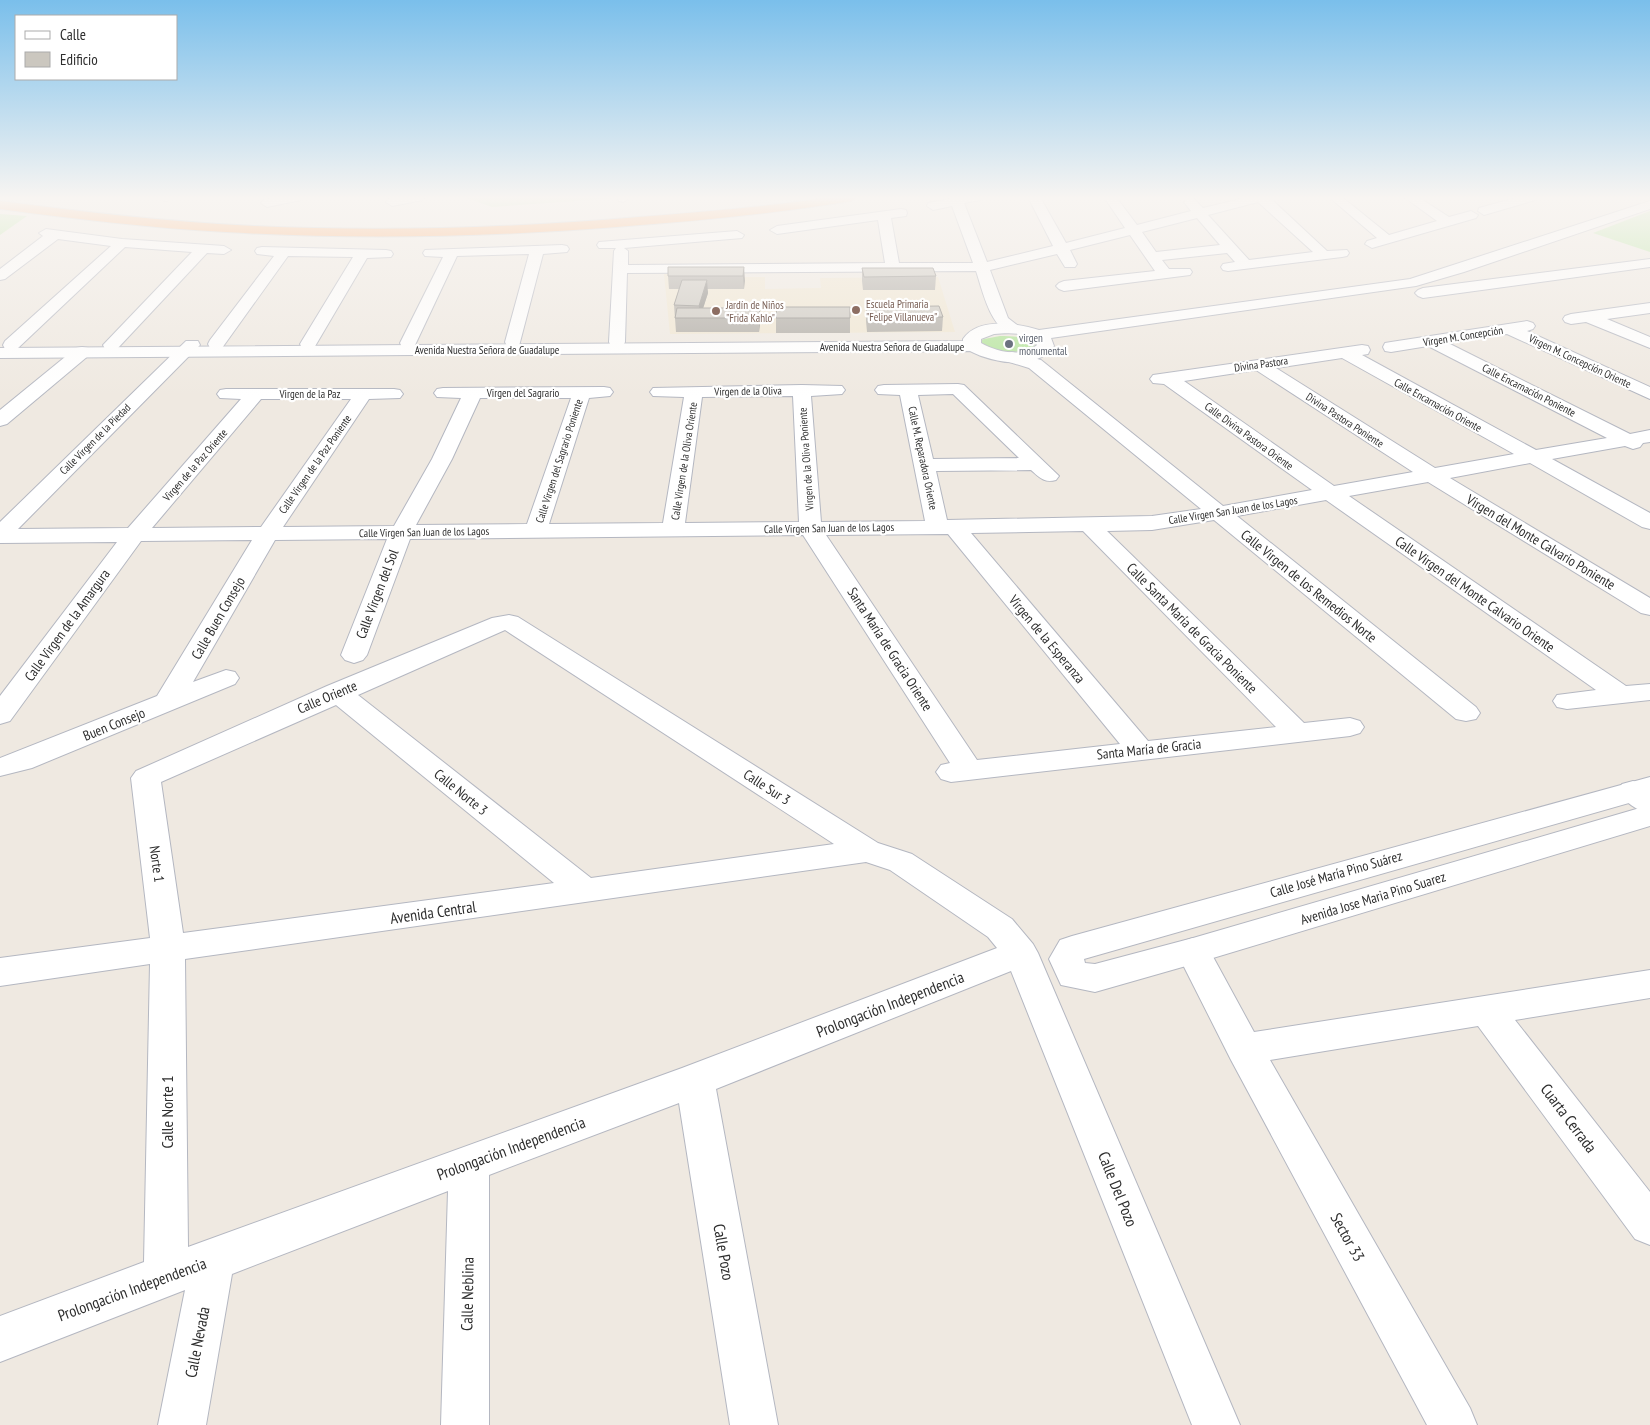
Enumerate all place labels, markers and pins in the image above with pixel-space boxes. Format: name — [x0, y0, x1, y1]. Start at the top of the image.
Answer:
place label: Escuela Primaria "Felipe Villanueva" — [866, 297, 937, 324]
place label: Jardín de Niños "Frida Kahlo" — [725, 298, 784, 325]
marker: Escuela Primaria "Felipe Villanueva" — [850, 304, 862, 316]
marker: Jardín de Niños "Frida Kahlo" — [710, 305, 722, 317]
place label: virgen monumental — [1019, 331, 1067, 358]
marker: virgen monumental — [1003, 338, 1015, 350]

